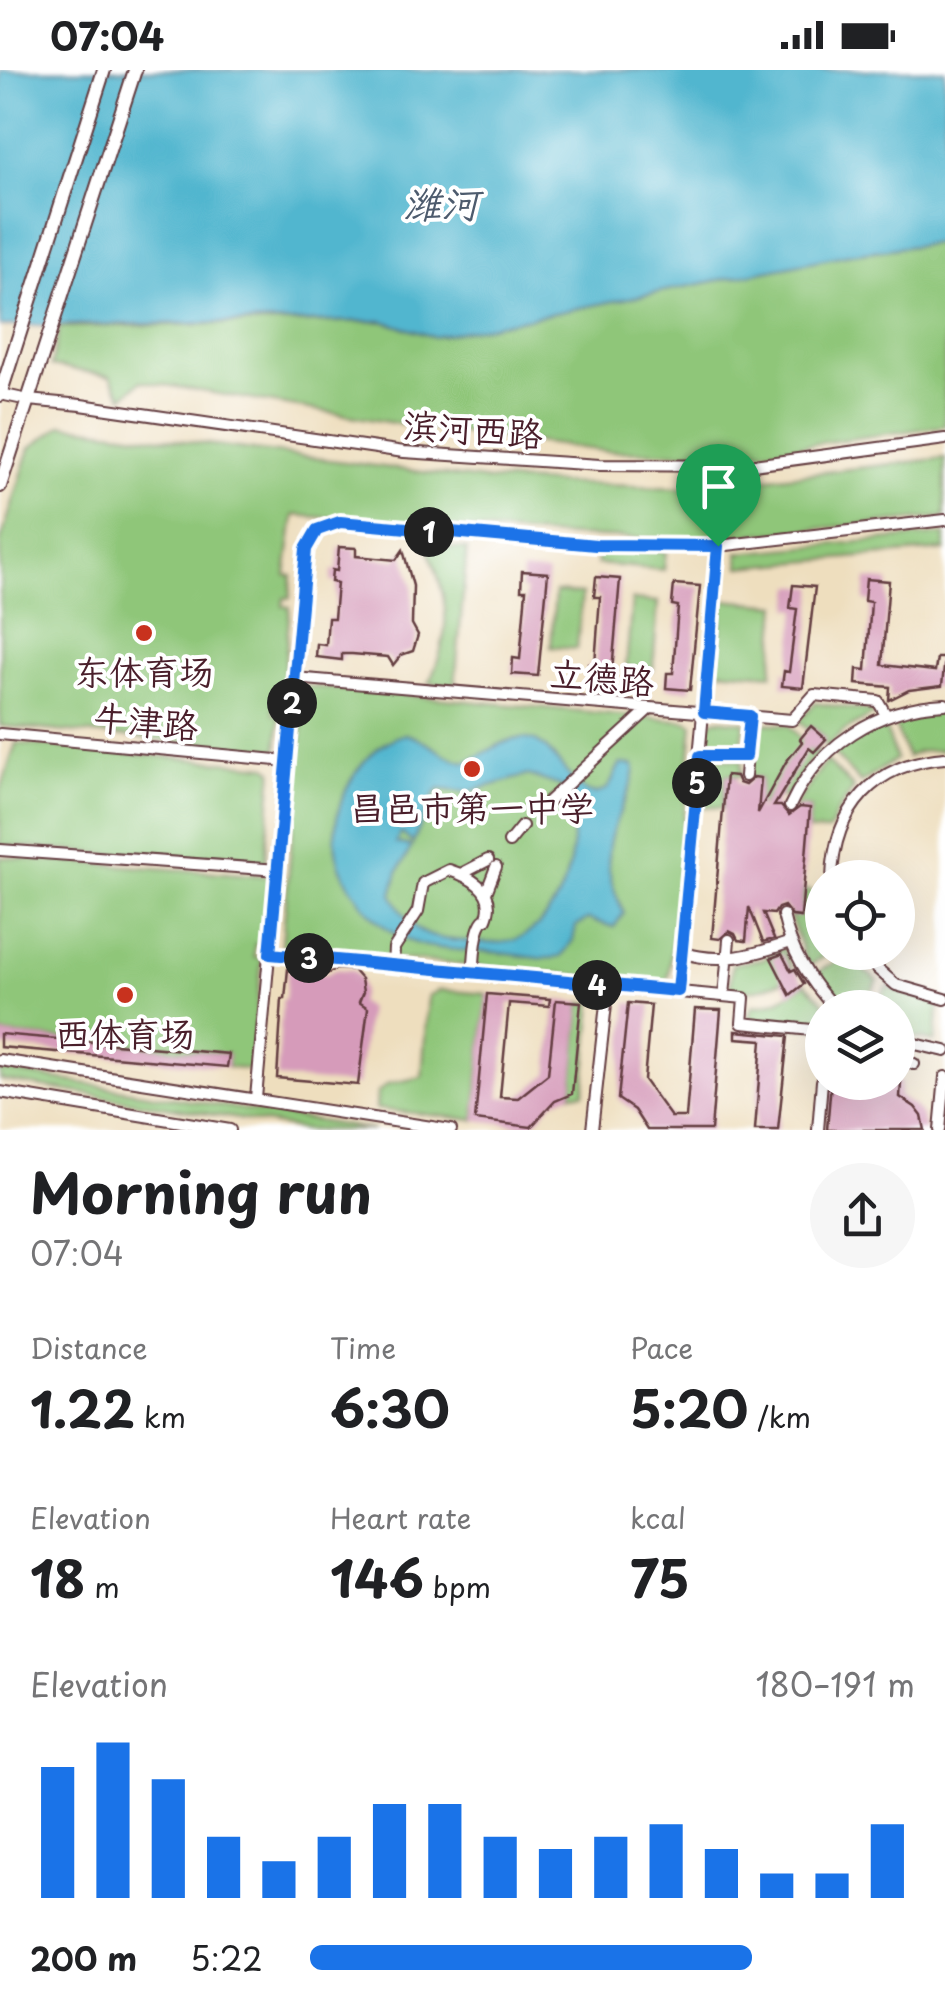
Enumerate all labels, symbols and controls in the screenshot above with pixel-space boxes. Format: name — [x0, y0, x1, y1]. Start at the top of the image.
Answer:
text: 07:04 — [50, 7, 164, 64]
water label: 潍河 — [403, 174, 485, 231]
street label: 滨河西路 — [401, 397, 545, 459]
pin — [676, 444, 761, 547]
icon: arrive — [691, 459, 746, 514]
pin: 1 — [404, 507, 454, 557]
text: 1 — [422, 510, 436, 553]
marker: 东体育场 — [133, 622, 155, 644]
place label: 东体育场 — [74, 644, 214, 697]
street label: 立德路 — [547, 645, 657, 707]
pin: 2 — [267, 678, 317, 728]
text: 2 — [282, 681, 302, 724]
street label: 牛津路 — [91, 689, 201, 751]
marker: 昌邑市第一中学 — [461, 758, 483, 780]
pin: 5 — [672, 758, 722, 808]
text: 5 — [688, 761, 706, 804]
place label: 昌邑市第一中学 — [349, 780, 595, 833]
map controls — [805, 860, 915, 1100]
button: locate — [805, 860, 915, 970]
pin: 3 — [284, 933, 334, 983]
text: 3 — [300, 936, 318, 979]
pin: 4 — [572, 960, 622, 1010]
text: 4 — [587, 963, 607, 1006]
marker: 西体育场 — [114, 984, 136, 1006]
button: layers — [805, 990, 915, 1100]
place label: 西体育场 — [55, 1006, 195, 1059]
text: Morning run — [30, 1150, 372, 1233]
button: share — [810, 1163, 915, 1268]
text: 07:04 — [30, 1229, 124, 1277]
text: Distance — [30, 1326, 148, 1369]
text: Time — [330, 1326, 396, 1369]
text: Pace — [630, 1326, 693, 1369]
text: 1.22 — [30, 1369, 135, 1445]
text: 6:30 — [330, 1369, 450, 1445]
text: 5:20 — [630, 1369, 748, 1445]
text: km — [135, 1395, 186, 1438]
text: /km — [748, 1395, 811, 1438]
text: Elevation — [30, 1496, 151, 1539]
text: Heart rate — [330, 1496, 471, 1539]
text: kcal — [630, 1496, 686, 1539]
text: 18 — [30, 1539, 85, 1615]
text: 146 — [330, 1539, 424, 1615]
text: 75 — [630, 1539, 690, 1615]
text: m — [85, 1565, 120, 1608]
text: bpm — [424, 1565, 491, 1608]
text: Elevation — [30, 1660, 168, 1708]
text: 180–191 m — [756, 1660, 915, 1708]
text: 200 m — [30, 1934, 137, 1982]
text: 5:22 — [190, 1934, 263, 1982]

